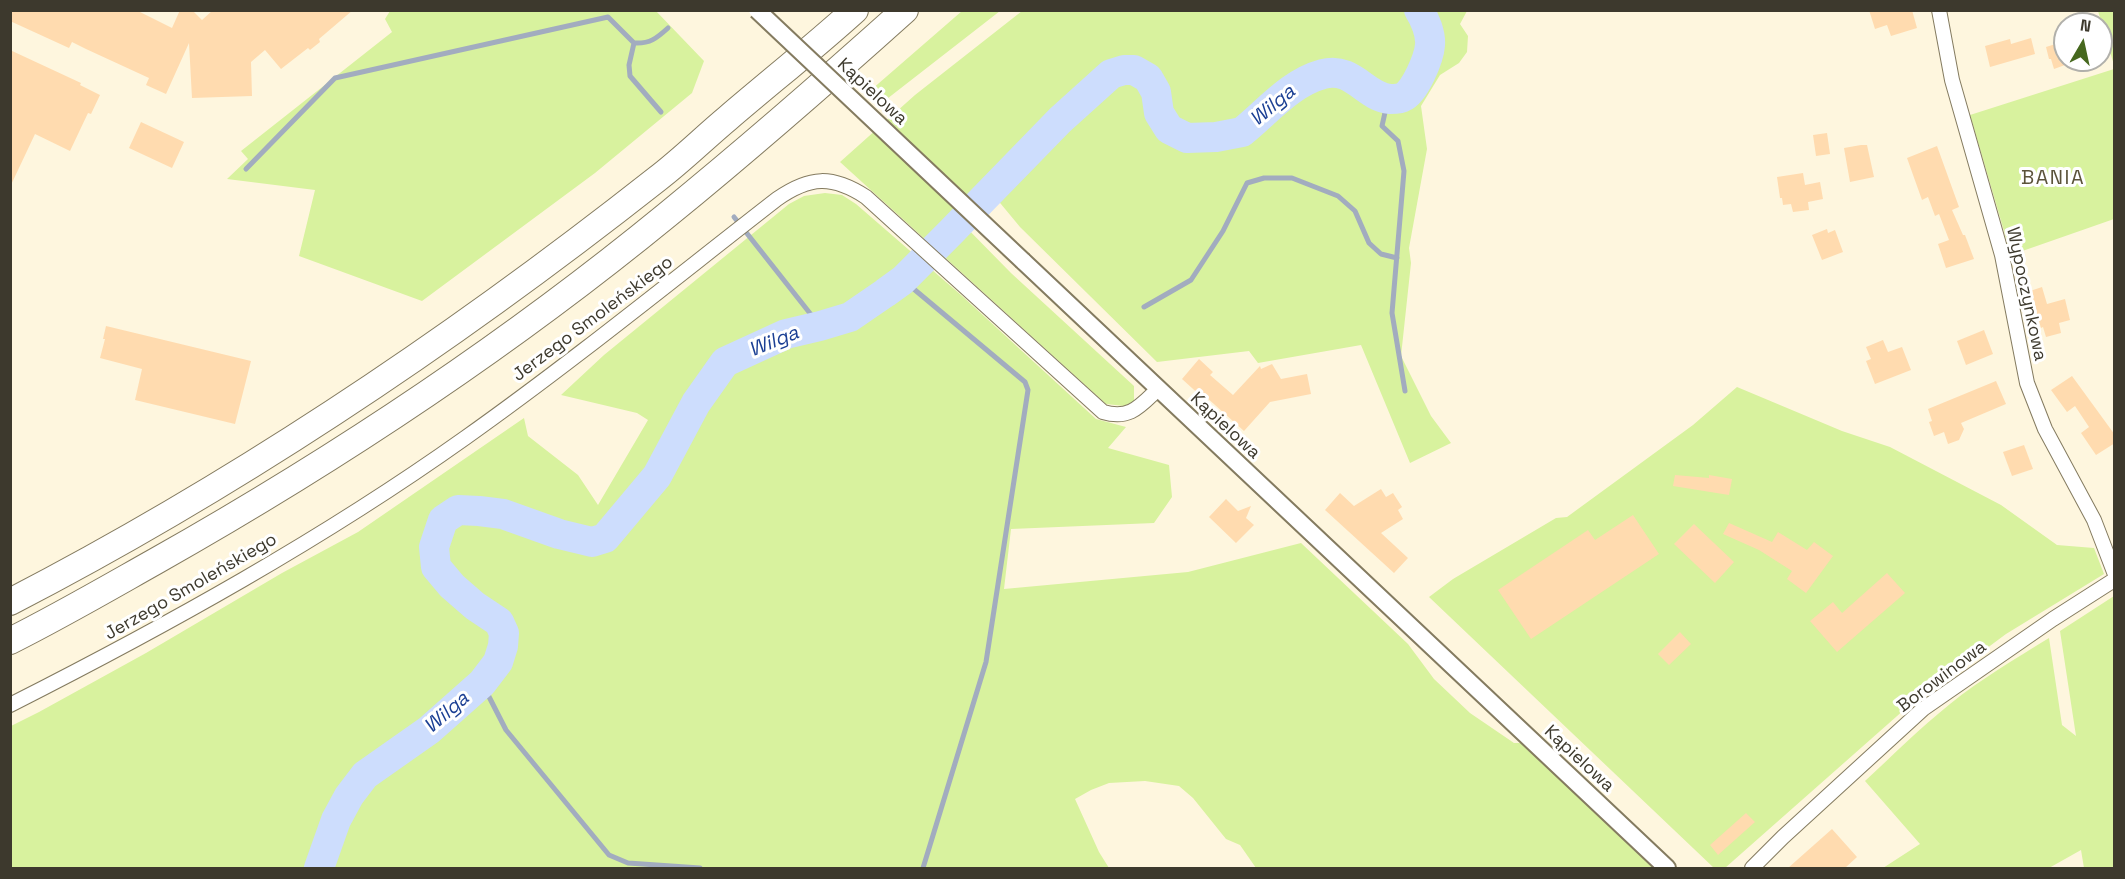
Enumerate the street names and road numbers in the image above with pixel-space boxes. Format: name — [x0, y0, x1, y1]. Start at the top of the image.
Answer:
street label: Kąpielowa — [832, 54, 912, 130]
street label: Wypoczynkowa — [2001, 225, 2051, 363]
street label: Jerzego Smoleńskiego — [509, 252, 677, 386]
street label: Kąpielowa — [1185, 388, 1265, 464]
street label: Jerzego Smoleńskiego — [101, 529, 281, 645]
street label: Borowinowa — [1893, 637, 1991, 717]
street label: Kąpielowa — [1539, 721, 1619, 797]

